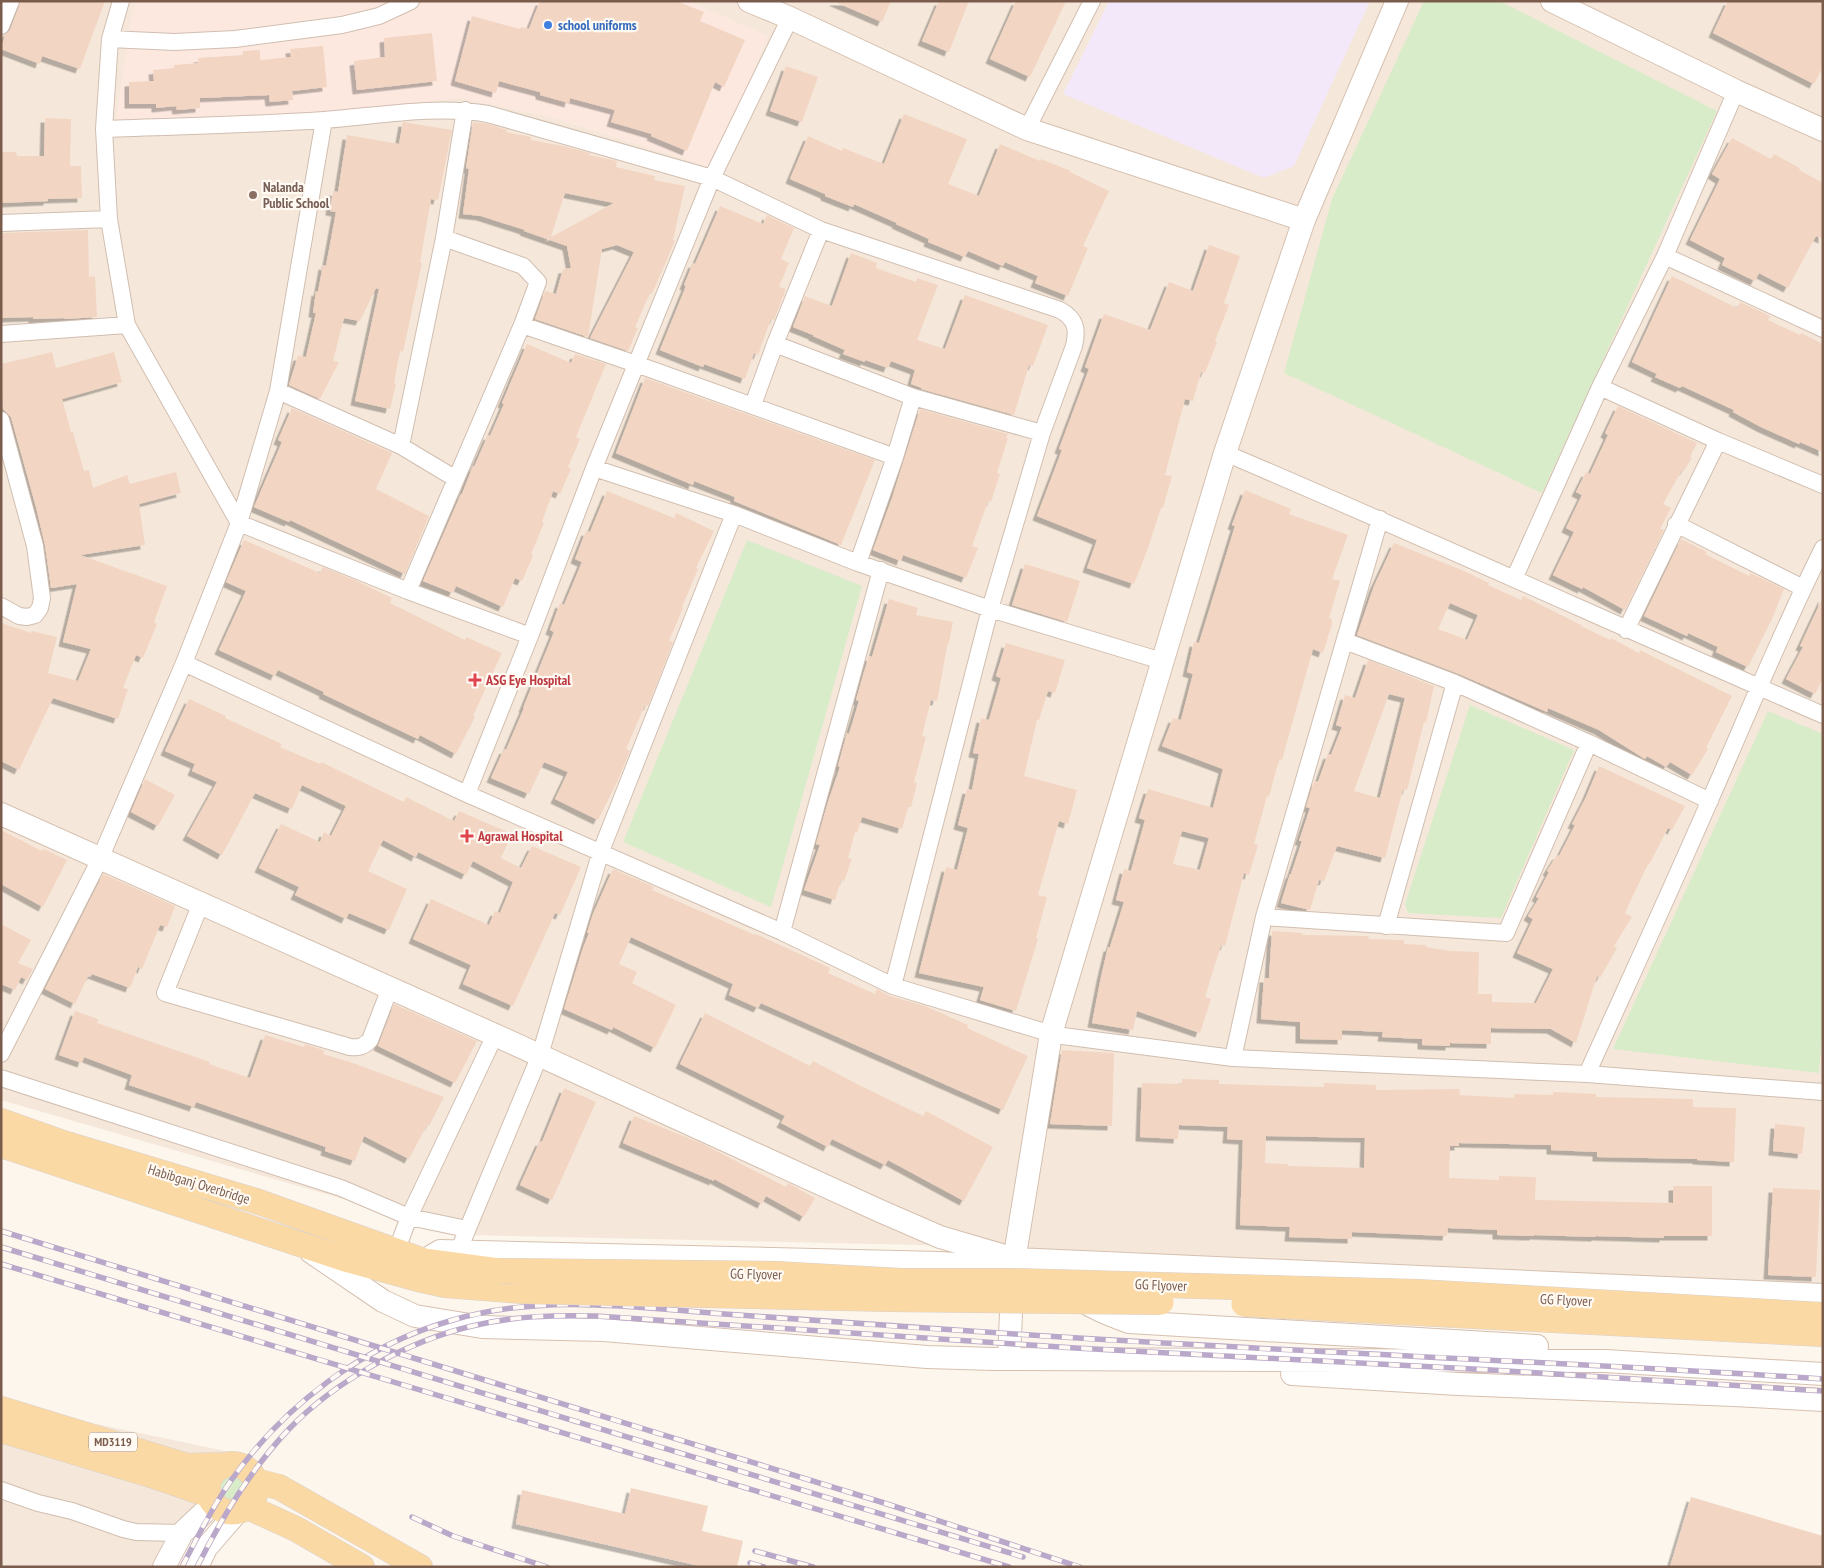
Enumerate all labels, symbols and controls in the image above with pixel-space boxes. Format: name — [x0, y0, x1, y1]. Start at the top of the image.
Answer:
place label: school uniforms — [558, 16, 637, 34]
marker: school uniforms — [542, 19, 554, 31]
place label: Nalanda Public School — [263, 178, 330, 212]
marker: Nalanda Public School — [247, 189, 259, 201]
place label: ASG Eye Hospital — [485, 671, 571, 689]
marker: ASG Eye Hospital — [468, 673, 482, 687]
place label: Agrawal Hospital — [477, 827, 563, 845]
marker: Agrawal Hospital — [460, 829, 474, 843]
street label: Habibganj Overbridge — [146, 1160, 252, 1208]
street label: GG Flyover — [730, 1265, 782, 1283]
street label: GG Flyover — [1135, 1275, 1187, 1295]
street label: GG Flyover — [1540, 1290, 1593, 1310]
road number: MD3119 — [89, 1432, 137, 1451]

